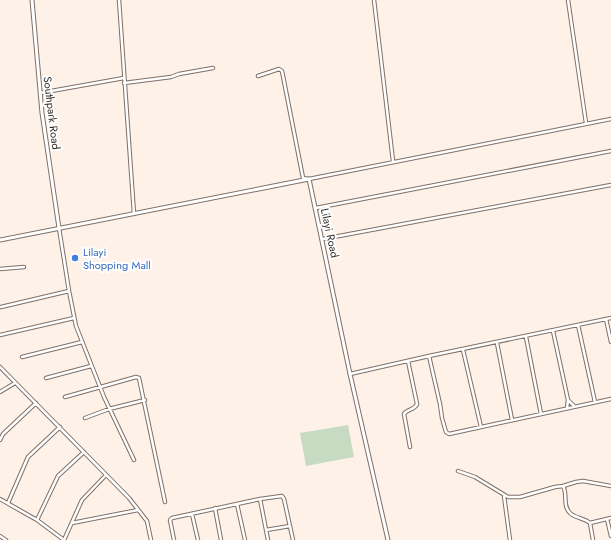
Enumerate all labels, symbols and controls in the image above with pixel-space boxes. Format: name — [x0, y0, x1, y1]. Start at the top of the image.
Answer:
street label: Southpark Road — [40, 76, 64, 150]
street label: Lilayi Road — [317, 207, 343, 259]
place label: Lilayi Shopping Mall — [83, 244, 151, 273]
marker: Lilayi Shopping Mall — [70, 253, 80, 263]

